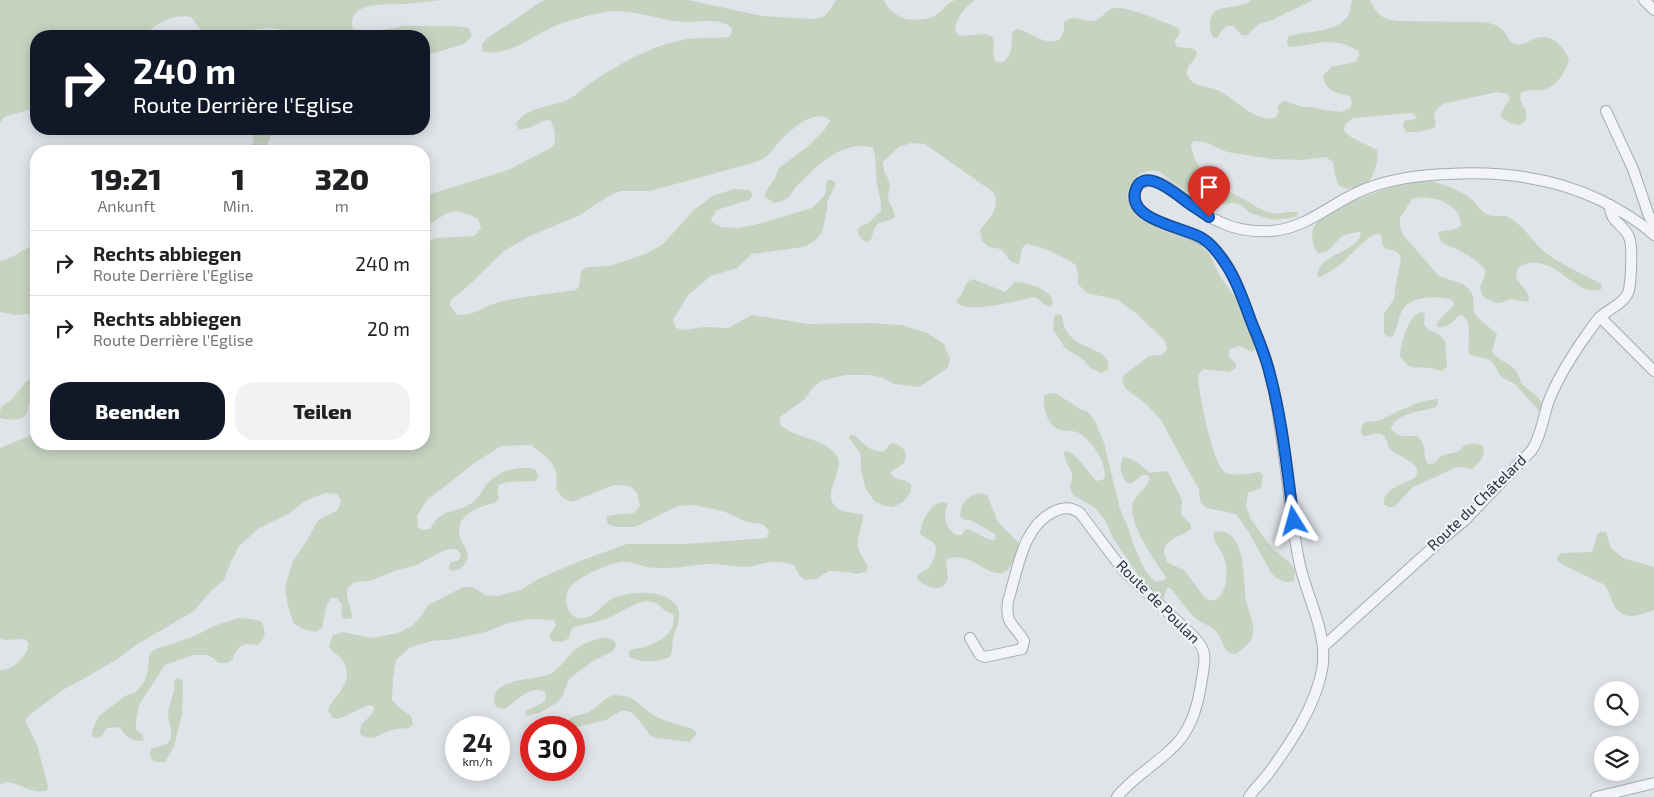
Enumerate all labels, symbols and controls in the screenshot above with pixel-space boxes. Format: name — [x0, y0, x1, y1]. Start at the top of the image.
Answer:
text: 240 m — [133, 49, 236, 91]
icon: right — [50, 50, 115, 115]
text: Route Derrière l'Eglise — [133, 91, 354, 117]
text: 19:21 — [91, 160, 162, 196]
text: 1 — [232, 160, 245, 196]
text: 320 — [315, 160, 369, 196]
pin — [1188, 166, 1230, 217]
icon: arrive — [1195, 173, 1223, 201]
text: Ankunft — [97, 196, 155, 215]
text: Min. — [223, 196, 254, 215]
text: m — [335, 196, 349, 215]
text: Rechts abbiegen — [93, 242, 241, 265]
icon: right — [50, 249, 78, 277]
text: 240 m — [355, 252, 410, 275]
text: Route Derrière l'Eglise — [93, 265, 253, 284]
text: Rechts abbiegen — [93, 307, 241, 330]
icon: right — [50, 314, 78, 342]
text: 20 m — [367, 317, 410, 340]
text: Route Derrière l'Eglise — [93, 330, 253, 349]
button: Beenden — [50, 382, 225, 440]
button: Teilen — [235, 382, 410, 440]
street label: Route du Châtelard — [1423, 451, 1529, 554]
position arrow — [1267, 494, 1319, 546]
street label: Route de Poulan — [1113, 556, 1204, 647]
map controls — [1594, 681, 1639, 781]
button: search — [1594, 681, 1639, 726]
speed limit sign: 30 — [520, 716, 585, 781]
text: 24 — [462, 727, 493, 757]
button: layers — [1594, 736, 1639, 781]
text: km/h — [463, 754, 492, 768]

